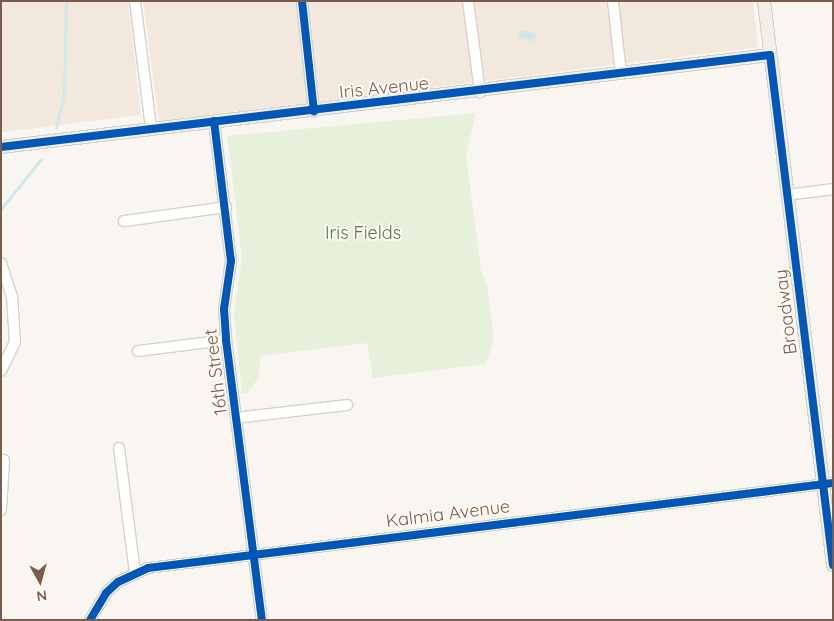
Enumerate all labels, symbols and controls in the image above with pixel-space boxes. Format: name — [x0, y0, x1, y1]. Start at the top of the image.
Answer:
street label: Iris Avenue — [338, 73, 430, 103]
park label: Iris Fields — [325, 222, 401, 244]
street label: Broadway — [770, 268, 802, 356]
street label: 16th Street — [200, 328, 232, 416]
street label: Kalmia Avenue — [385, 496, 511, 532]
north arrow — [15, 556, 65, 606]
text: N — [36, 586, 48, 605]

